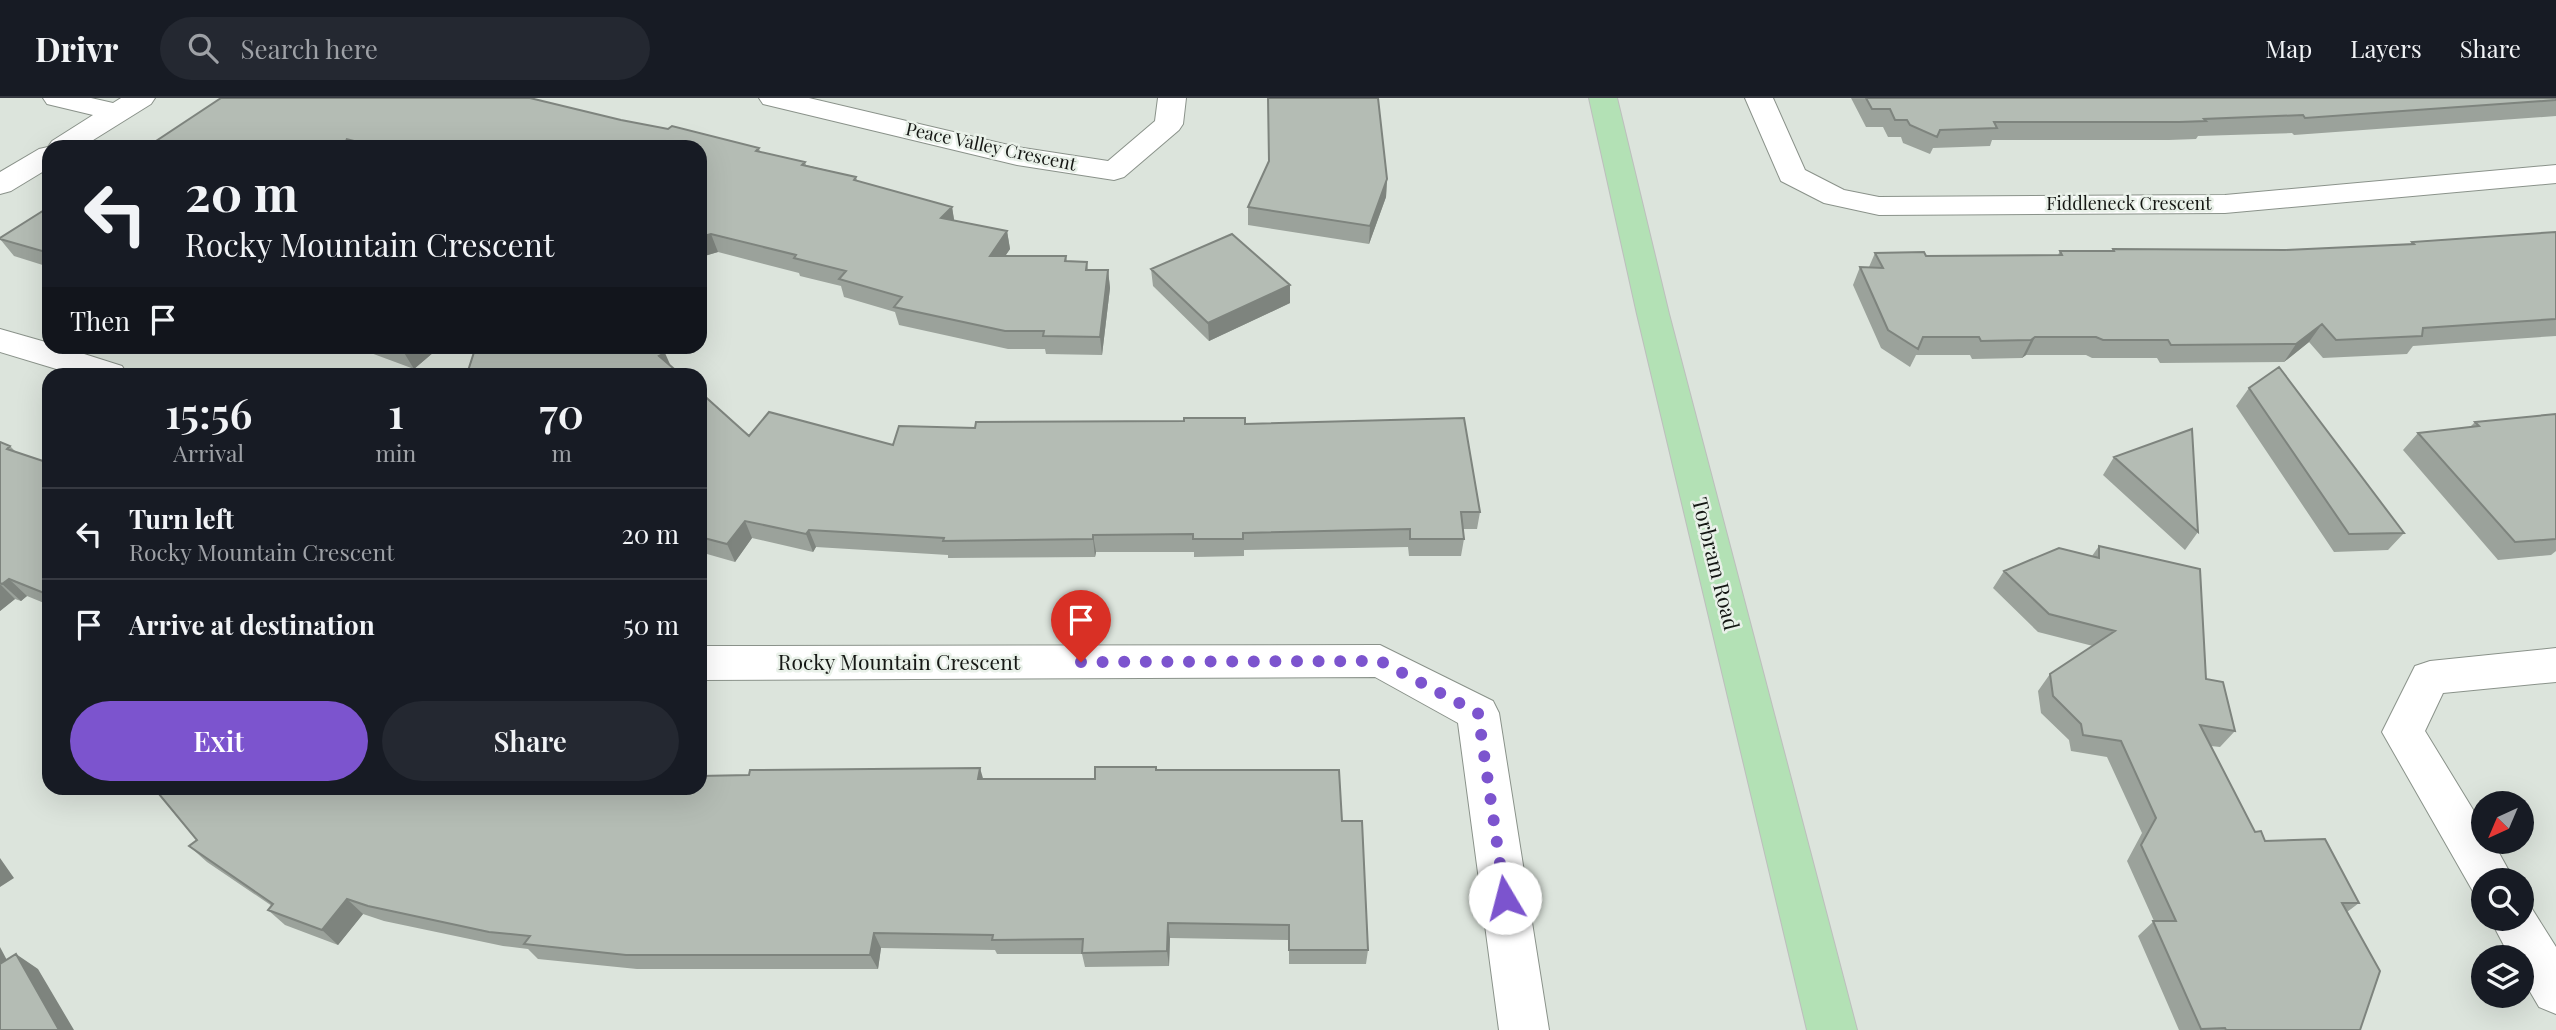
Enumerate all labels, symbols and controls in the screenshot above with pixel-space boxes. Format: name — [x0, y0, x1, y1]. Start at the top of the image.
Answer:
search box — [160, 17, 650, 80]
text: Drivr — [35, 26, 118, 70]
icon: search — [184, 29, 222, 67]
text: Search here — [240, 31, 378, 66]
text: Map — [2266, 32, 2312, 64]
text: Layers — [2350, 32, 2422, 64]
text: Share — [2460, 32, 2521, 64]
street label: Peace Valley Crescent — [904, 116, 1079, 176]
text: 20 m — [185, 159, 298, 224]
icon: left — [70, 168, 161, 259]
street label: Fiddleneck Crescent — [2046, 191, 2212, 215]
text: Rocky Mountain Crescent — [185, 222, 554, 265]
icon: arrive — [144, 301, 182, 339]
text: Then — [70, 303, 130, 338]
text: 15:56 — [165, 384, 253, 440]
text: 1 — [388, 384, 404, 440]
text: 70 — [539, 384, 584, 440]
text: Arrival — [173, 437, 244, 468]
text: min — [375, 437, 416, 468]
text: m — [551, 437, 572, 468]
street label: Torbram Road — [1687, 494, 1747, 633]
text: Turn left — [129, 501, 234, 536]
icon: left — [70, 515, 108, 553]
text: 20 m — [621, 516, 679, 551]
text: Rocky Mountain Crescent — [129, 536, 394, 567]
pin — [1051, 590, 1111, 662]
icon: arrive — [1062, 601, 1100, 639]
icon: arrive — [70, 606, 108, 644]
text: Arrive at destination — [129, 607, 375, 642]
text: 50 m — [623, 607, 679, 642]
street label: Rocky Mountain Crescent — [778, 647, 1021, 675]
button: Exit — [70, 701, 368, 781]
button: Share — [382, 701, 679, 781]
north arrow — [2471, 791, 2534, 854]
map controls — [2471, 791, 2534, 1008]
position arrow — [1468, 861, 1542, 935]
button: search — [2471, 868, 2534, 931]
button: layers — [2471, 945, 2534, 1008]

